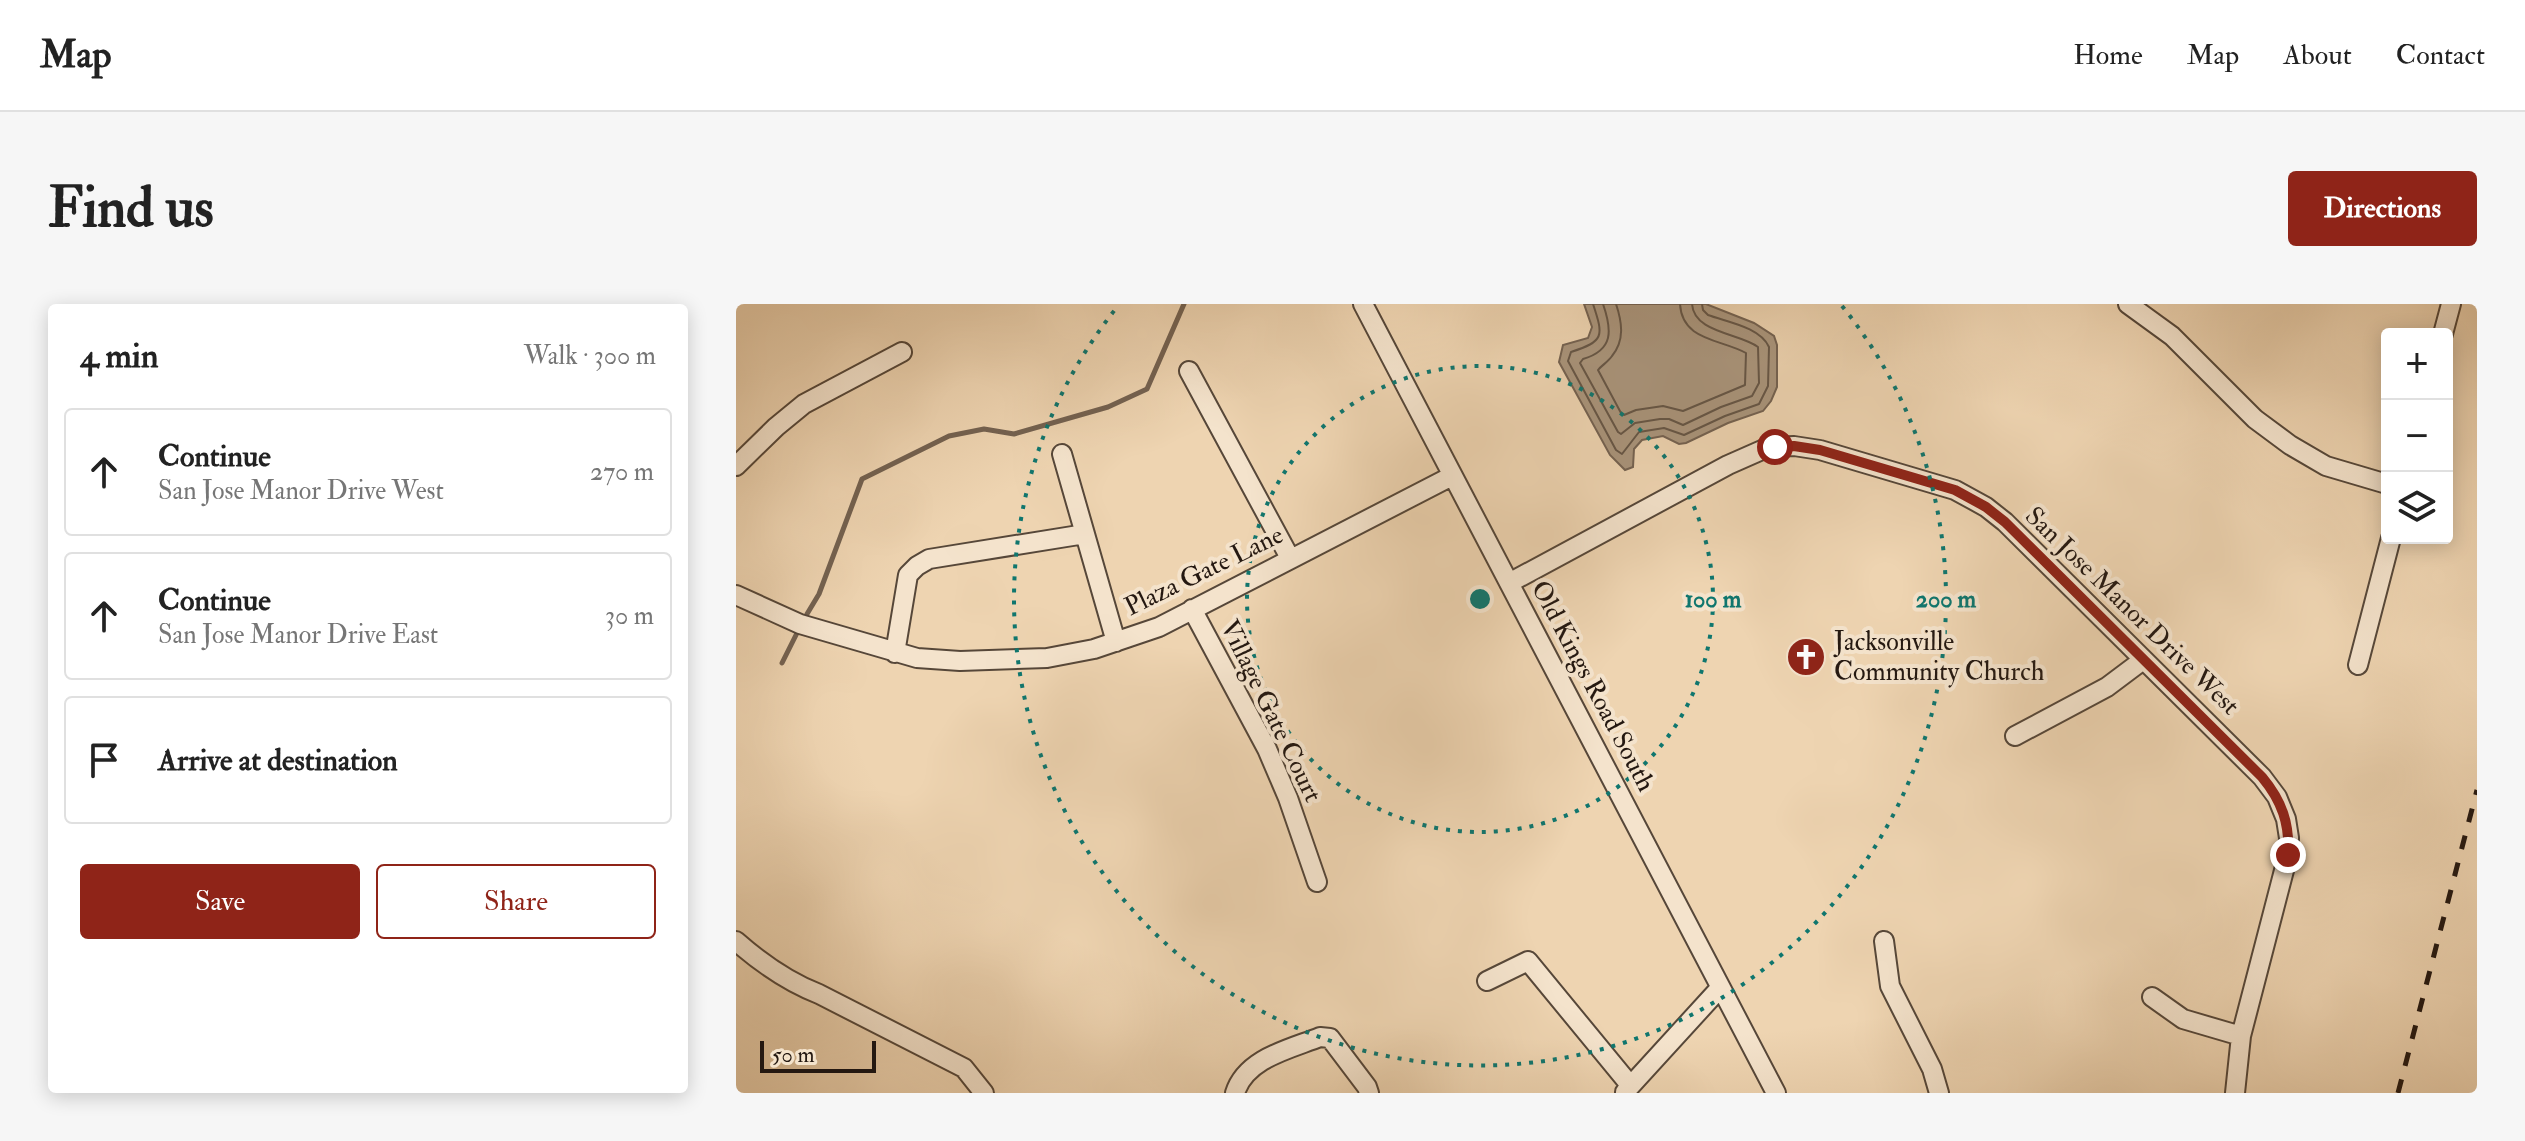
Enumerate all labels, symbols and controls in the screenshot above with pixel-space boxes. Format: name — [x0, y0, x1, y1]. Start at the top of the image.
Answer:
text: Map — [40, 31, 111, 79]
text: Home — [2073, 38, 2143, 73]
text: Map — [2187, 38, 2239, 73]
text: About — [2283, 38, 2352, 73]
text: Contact — [2396, 38, 2485, 73]
button: Directions — [2288, 171, 2477, 246]
text: Find us — [48, 173, 214, 244]
map controls — [2381, 328, 2453, 544]
button: + — [2381, 328, 2453, 400]
text: 4 min — [80, 335, 158, 378]
text: Walk · 300 m — [524, 340, 656, 372]
button: − — [2381, 400, 2453, 472]
route start — [1757, 429, 1793, 465]
text: Continue — [158, 438, 271, 475]
icon: ahead — [82, 450, 126, 494]
text: 270 m — [590, 456, 654, 488]
button: layers — [2381, 472, 2453, 544]
text: San Jose Manor Drive West — [158, 475, 444, 507]
street label: San Jose Manor Drive West — [2018, 500, 2246, 722]
street label: Plaza Gate Lane — [1120, 519, 1289, 623]
street label: Old Kings Road South — [1524, 575, 1662, 797]
text: Continue — [158, 582, 271, 619]
text: 100 m — [1685, 584, 1742, 615]
text: 200 m — [1916, 584, 1977, 615]
centre of rings — [1466, 585, 1494, 613]
icon: ahead — [82, 594, 126, 638]
text: 30 m — [605, 600, 654, 632]
street label: Village Gate Court — [1213, 615, 1329, 807]
text: San Jose Manor Drive East — [158, 619, 438, 651]
place label: Jacksonville Community Church — [1833, 626, 2045, 688]
church icon: Jacksonville Community Church — [1785, 636, 1827, 678]
icon: arrive — [82, 738, 126, 782]
text: Arrive at destination — [158, 742, 398, 779]
route end — [2270, 837, 2306, 873]
button: Save — [80, 864, 360, 939]
button: Share — [376, 864, 656, 939]
scale bar — [760, 1037, 876, 1073]
text: 50 m — [772, 1041, 814, 1069]

